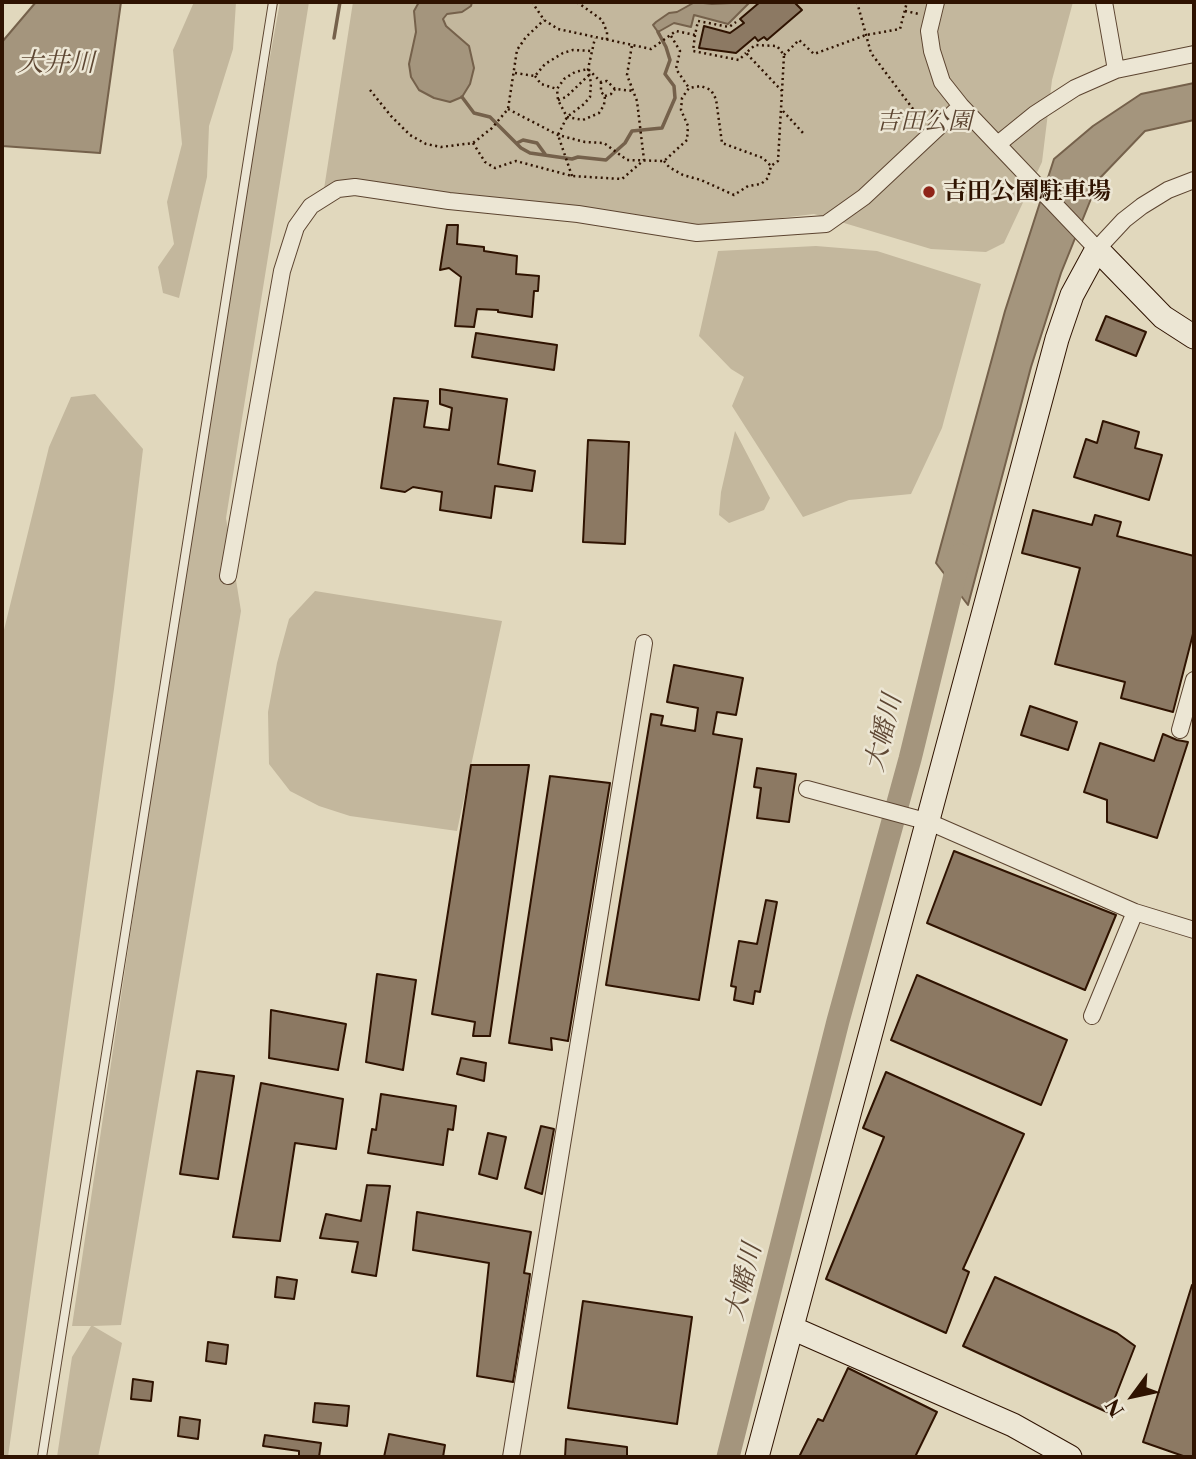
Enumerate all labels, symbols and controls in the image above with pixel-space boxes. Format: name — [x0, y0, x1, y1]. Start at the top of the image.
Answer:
water label: 大井川 — [17, 47, 95, 79]
park label: 吉田公園 — [876, 108, 972, 136]
place label: 吉田公園駐車場 — [943, 178, 1111, 206]
marker: 吉田公園駐車場 — [921, 184, 937, 200]
water label: 大幡川 — [859, 691, 909, 775]
water label: 大幡川 — [719, 1240, 769, 1324]
north arrow — [1098, 1361, 1168, 1431]
text: N — [1101, 1395, 1129, 1421]

